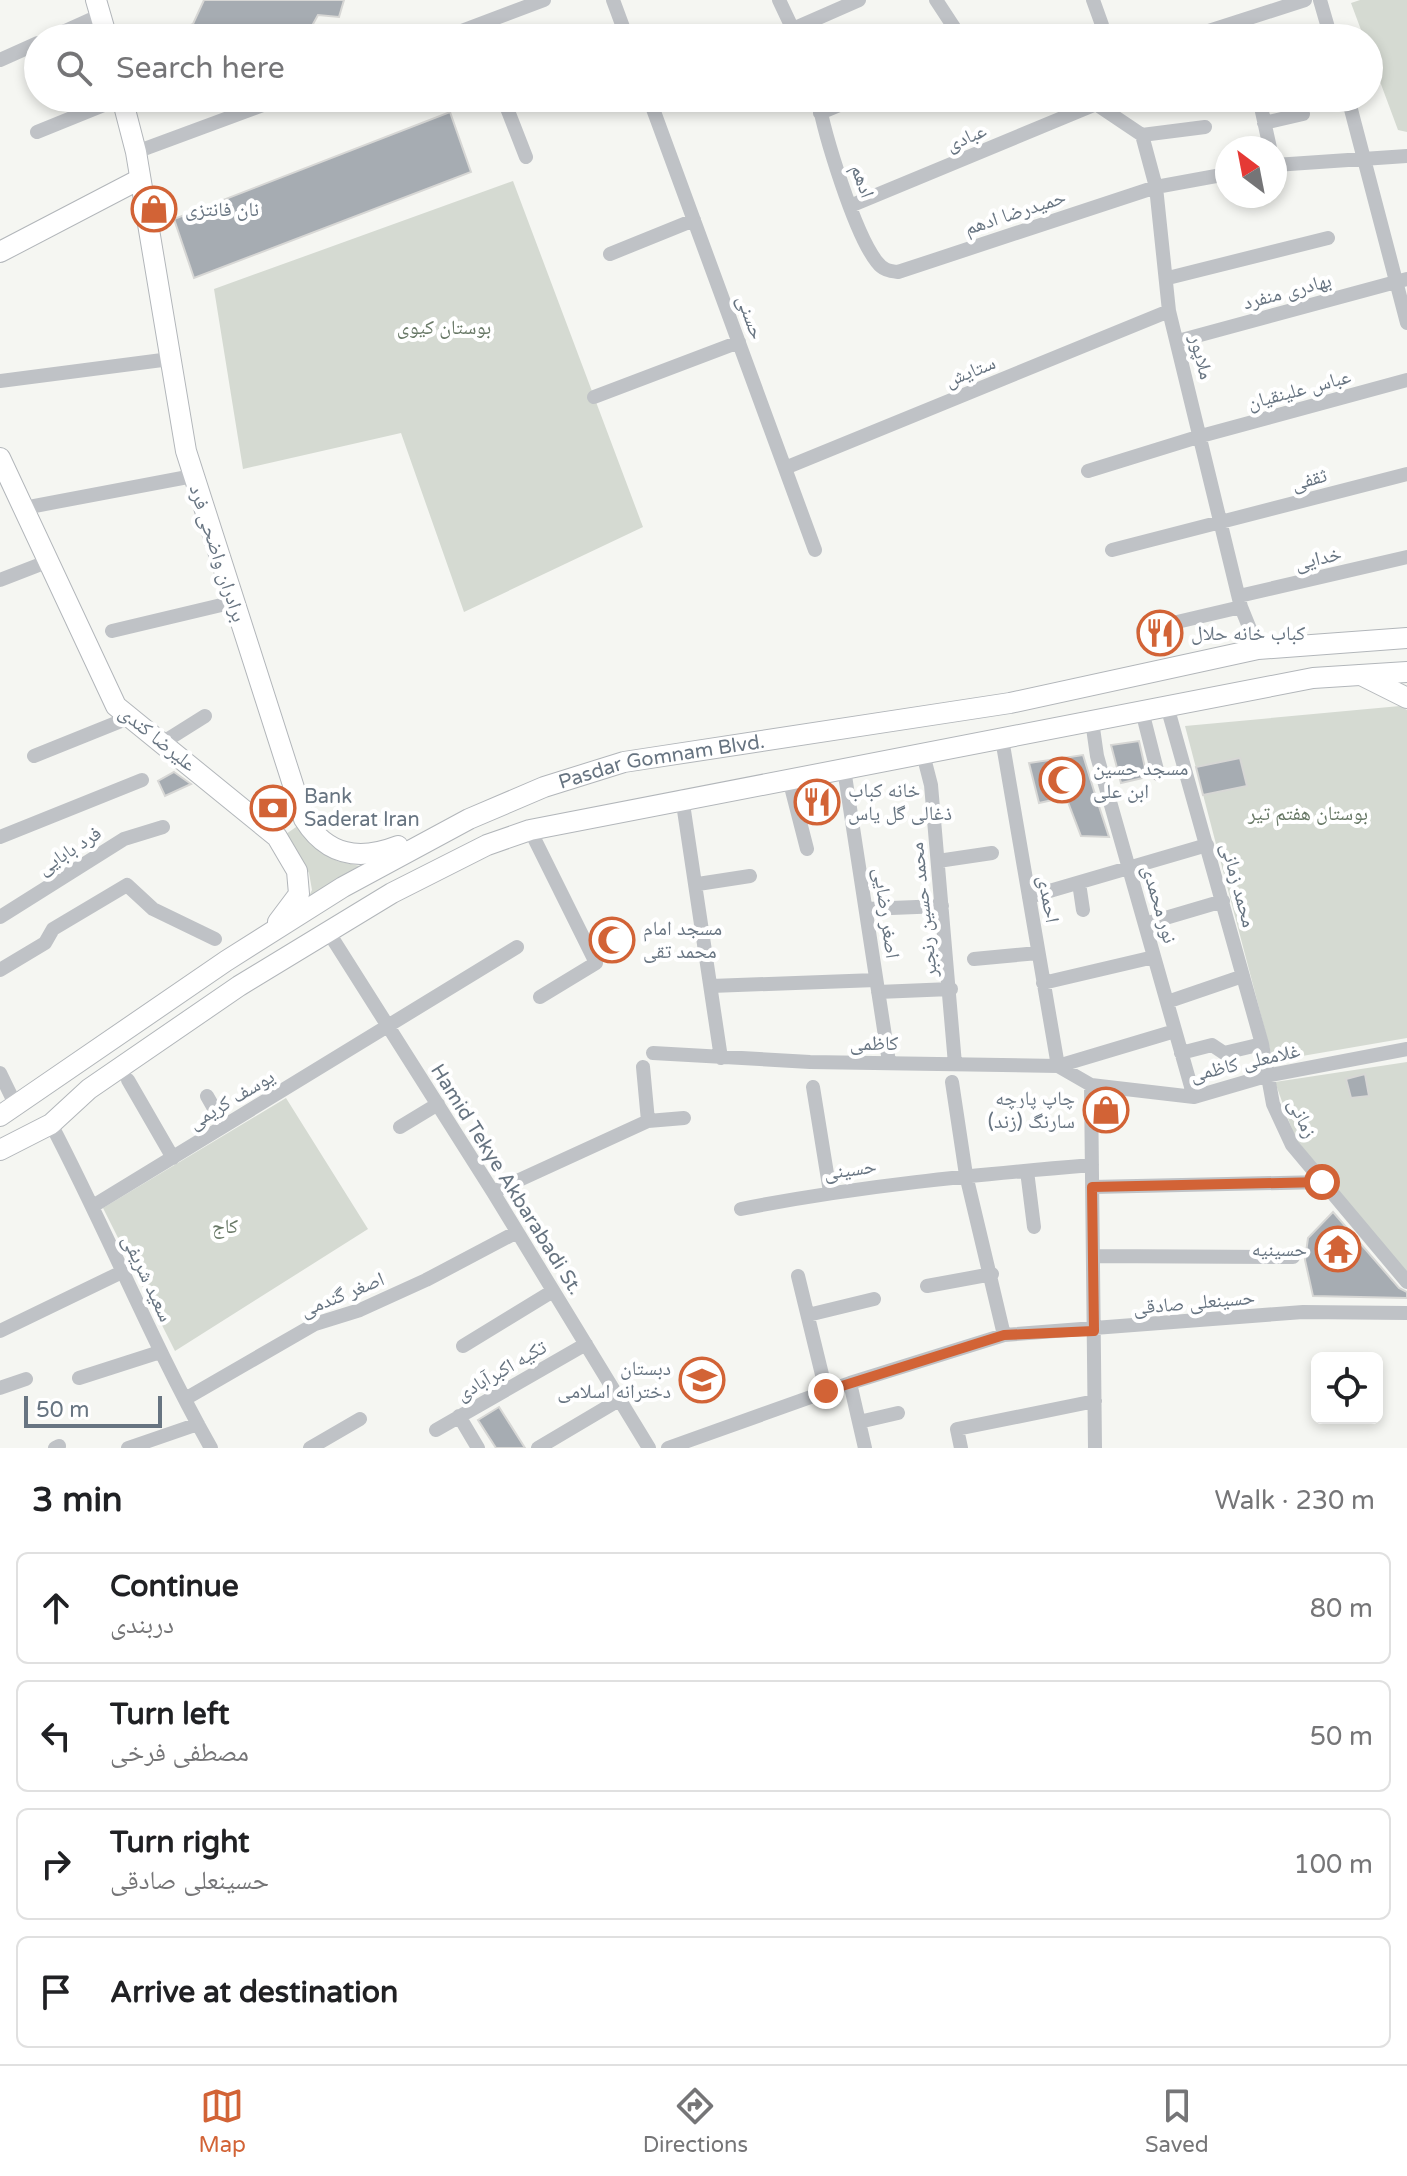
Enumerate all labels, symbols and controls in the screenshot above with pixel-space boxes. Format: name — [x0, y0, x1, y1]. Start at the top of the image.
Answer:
search box — [24, 24, 1383, 112]
icon: search — [52, 46, 96, 90]
text: Search here — [116, 50, 285, 87]
street label: عبادی — [943, 119, 990, 157]
north arrow — [1215, 136, 1287, 208]
street label: ادهم — [844, 161, 879, 202]
shop icon: نان فانتزی — [130, 185, 178, 233]
street label: حمیدرضا ادهم — [962, 185, 1070, 242]
place label: نان فانتزی — [185, 198, 259, 222]
street label: بهادری منفرد — [1240, 269, 1334, 315]
street label: حسنی — [731, 292, 769, 343]
park label: بوستان کیوی — [397, 316, 491, 340]
street label: ملاپور — [1184, 331, 1218, 382]
street label: ستایش — [941, 351, 999, 393]
street label: عباس علینقیان — [1245, 365, 1354, 415]
street label: ثقفی — [1289, 464, 1330, 496]
street label: برادران واضحی فرد — [184, 482, 251, 625]
street label: خدایی — [1292, 542, 1344, 576]
restaurant icon: کباب خانه حلال — [1136, 609, 1184, 657]
place label: کباب خانه حلال — [1191, 622, 1305, 646]
street label: علیرضا کندی — [114, 700, 201, 777]
street label: Pasdar Gomnam Blvd. — [556, 730, 766, 795]
mosque icon: مسجد حسین ابن علی — [1038, 756, 1086, 804]
place label: مسجد حسین ابن علی — [1093, 757, 1188, 804]
restaurant icon: خانه کباب ذغالی گل یاس — [793, 778, 841, 826]
place label: خانه کباب ذغالی گل یاس — [848, 779, 952, 826]
bank icon: Bank Saderat Iran — [249, 784, 297, 832]
place label: Bank Saderat Iran — [304, 785, 420, 832]
park label: بوستان هفتم تیر — [1247, 802, 1368, 827]
street label: فرد بابایی — [33, 821, 106, 880]
street label: محمد زمانی — [1215, 840, 1261, 930]
street label: محمد حسین رنجبر — [905, 841, 943, 980]
street label: نور محمدی — [1136, 862, 1182, 946]
street label: اصغر رضایی — [868, 866, 904, 960]
street label: احمدی — [1032, 874, 1064, 925]
mosque icon: مسجد امام محمد تقی — [588, 916, 636, 964]
place label: مسجد امام محمد تقی — [643, 917, 722, 964]
street label: کاظمی — [850, 1032, 898, 1056]
street label: غلامعلی کاظمی — [1188, 1039, 1303, 1087]
street label: Hamid Tekye Akbarabadi St. — [425, 1060, 587, 1299]
street label: یوسف کریمی — [184, 1065, 279, 1135]
shop icon: چاپ پارچه سارنگ (زند) — [1082, 1086, 1130, 1134]
place label: چاپ پارچه سارنگ (زند) — [988, 1087, 1075, 1134]
street label: زمانی — [1282, 1095, 1322, 1142]
street label: حسینی — [822, 1154, 878, 1186]
route start — [1304, 1164, 1340, 1200]
park label: کاج — [212, 1215, 238, 1239]
temple icon: حسینیه — [1314, 1225, 1362, 1273]
street label: سعید شریفی — [117, 1231, 178, 1326]
place label: حسینیه — [1252, 1238, 1307, 1262]
street label: اصغر گندمی — [297, 1267, 388, 1323]
street label: حسینعلی صادقی — [1132, 1286, 1256, 1320]
street label: تکیه اکبرآبادی — [452, 1335, 551, 1406]
map controls — [1311, 1352, 1383, 1424]
button: locate — [1311, 1352, 1383, 1424]
school or university icon: دبستان دخترانه اسلامی — [678, 1356, 726, 1404]
place label: دبستان دخترانه اسلامی — [557, 1357, 671, 1404]
route end — [808, 1373, 844, 1409]
scale bar — [24, 1392, 162, 1428]
text: 50 m — [36, 1397, 90, 1423]
text: 3 min — [32, 1480, 123, 1521]
text: Walk · 230 m — [1215, 1485, 1375, 1516]
text: Continue — [110, 1568, 239, 1605]
icon: ahead — [34, 1586, 78, 1630]
text: 80 m — [1310, 1593, 1373, 1624]
text: دربندی — [110, 1609, 174, 1640]
text: Turn left — [110, 1696, 229, 1733]
icon: left — [34, 1714, 78, 1758]
text: 50 m — [1310, 1721, 1373, 1752]
text: مصطفی فرخی — [110, 1737, 249, 1768]
text: Turn right — [110, 1824, 250, 1861]
icon: right — [34, 1842, 78, 1886]
text: 100 m — [1293, 1849, 1373, 1880]
text: حسینعلی صادقی — [110, 1865, 269, 1896]
icon: arrive — [34, 1970, 78, 2014]
text: Arrive at destination — [110, 1974, 398, 2011]
tab: Map — [198, 2084, 246, 2158]
tab: Directions — [643, 2084, 748, 2158]
tab: Saved — [1145, 2084, 1209, 2158]

